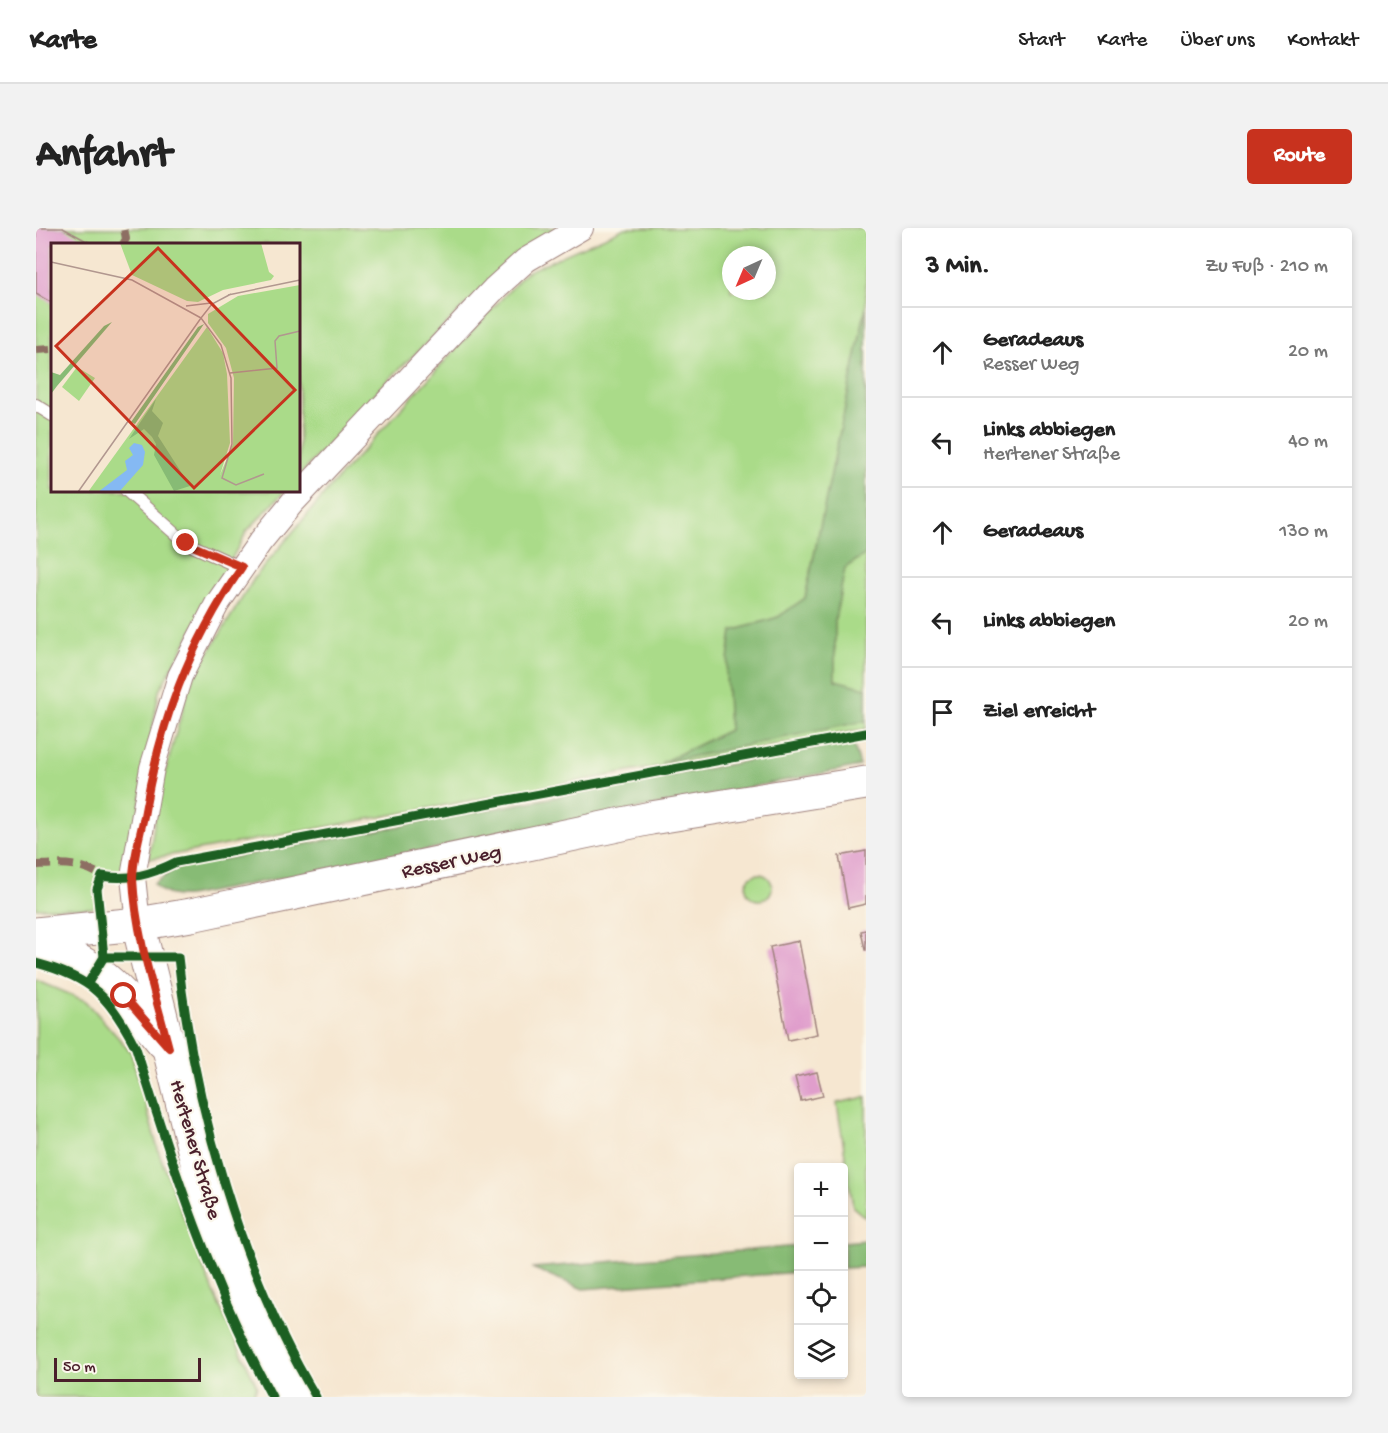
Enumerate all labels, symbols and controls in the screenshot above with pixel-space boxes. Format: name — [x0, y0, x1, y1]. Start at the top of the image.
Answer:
text: Karte — [30, 25, 97, 58]
text: Start — [1018, 29, 1064, 54]
text: Karte — [1097, 29, 1147, 54]
text: Über uns — [1180, 29, 1254, 54]
text: Kontakt — [1287, 29, 1358, 54]
button: Route — [1247, 129, 1352, 184]
text: Anfahrt — [36, 132, 171, 181]
inset map — [51, 243, 300, 492]
north arrow — [722, 246, 776, 300]
text: 3 Min. — [926, 252, 990, 283]
text: Zu Fuß · 210 m — [1205, 256, 1328, 279]
text: Geradeaus — [983, 328, 1083, 354]
icon: ahead — [926, 336, 959, 369]
text: 20 m — [1288, 341, 1328, 364]
text: Resser Weg — [983, 354, 1079, 377]
text: Links abbiegen — [983, 418, 1115, 444]
icon: left — [926, 426, 959, 459]
text: 40 m — [1288, 431, 1328, 454]
text: Hertener Straße — [983, 444, 1120, 467]
icon: ahead — [926, 516, 959, 549]
text: Geradeaus — [983, 519, 1083, 545]
text: 130 m — [1279, 521, 1328, 544]
route end — [172, 529, 198, 555]
icon: left — [926, 606, 959, 639]
text: Links abbiegen — [983, 609, 1115, 635]
text: 20 m — [1288, 611, 1328, 634]
icon: arrive — [926, 696, 959, 729]
text: Ziel erreicht — [983, 699, 1095, 725]
street label: Resser Weg — [400, 841, 504, 886]
route start — [110, 982, 136, 1008]
street label: Hertener Straße — [162, 1077, 226, 1224]
map controls — [794, 1163, 848, 1379]
button: + — [794, 1163, 848, 1217]
button: − — [794, 1217, 848, 1271]
button: locate — [794, 1271, 848, 1325]
button: layers — [794, 1325, 848, 1379]
scale bar — [54, 1355, 201, 1382]
text: 50 m — [63, 1359, 96, 1378]

